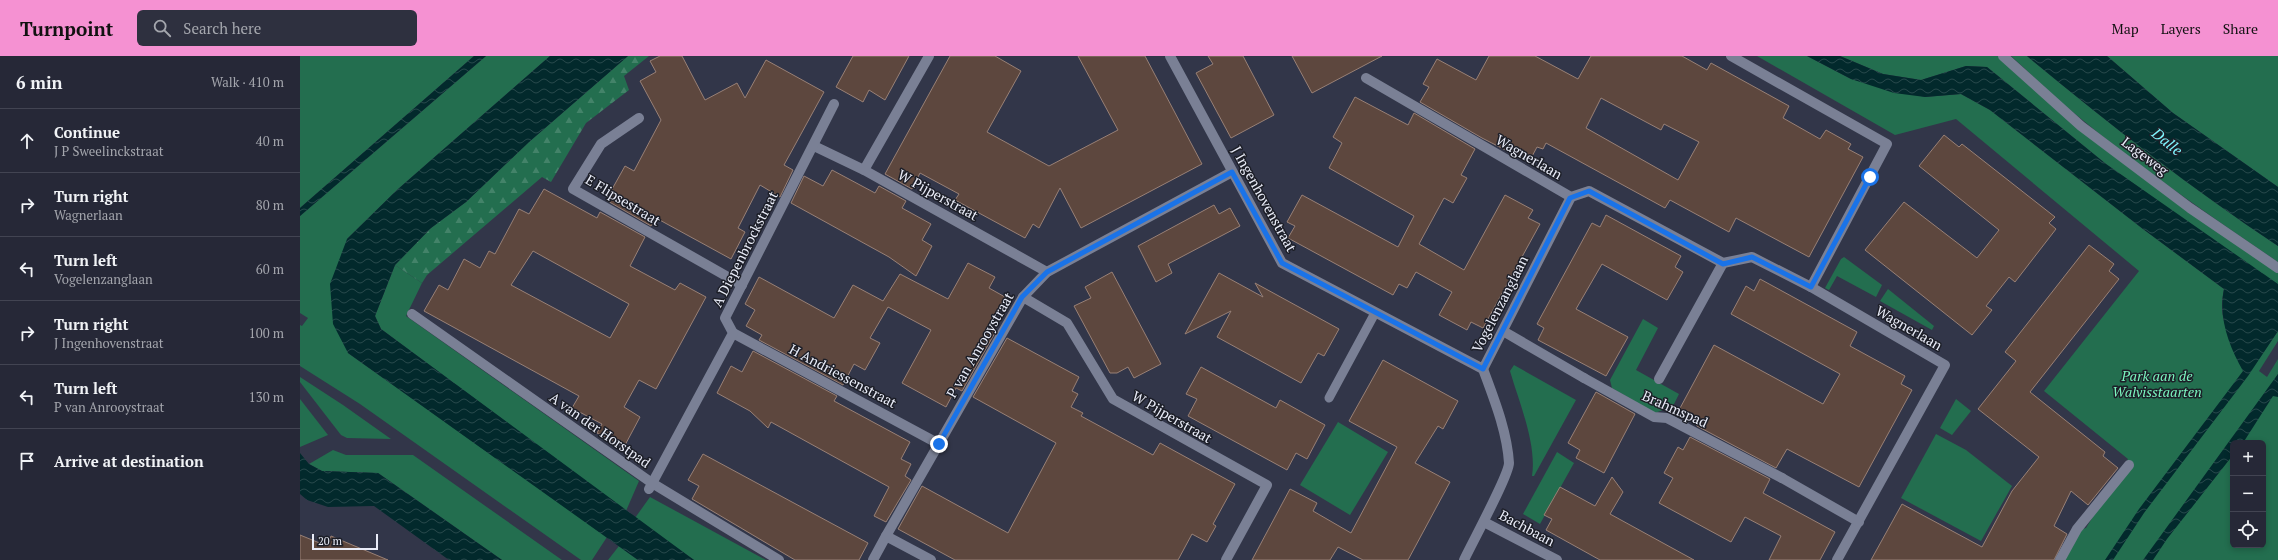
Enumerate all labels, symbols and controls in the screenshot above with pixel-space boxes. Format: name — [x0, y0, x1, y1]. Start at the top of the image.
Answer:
search box — [137, 10, 417, 46]
text: Turnpoint — [20, 16, 113, 41]
icon: search — [151, 17, 173, 39]
text: Search here — [183, 18, 261, 38]
text: Map — [2112, 19, 2139, 38]
text: Layers — [2161, 19, 2201, 38]
text: Share — [2223, 19, 2258, 38]
text: 6 min — [16, 71, 63, 94]
text: Walk · 410 m — [211, 73, 284, 91]
text: Continue — [54, 122, 120, 142]
water label: Dalle — [2147, 122, 2187, 160]
icon: ahead — [16, 130, 38, 152]
street label: Wagnerlaan — [1492, 130, 1567, 184]
text: 40 m — [256, 132, 284, 150]
street label: Lageweg — [2118, 132, 2173, 180]
text: J P Sweelinckstraat — [54, 142, 164, 160]
street label: J Ingenhovenstraat — [1228, 143, 1302, 256]
street label: W Pijperstraat — [895, 165, 983, 225]
route start — [1861, 168, 1879, 186]
street label: E Flipsestraat — [582, 170, 665, 230]
text: Turn right — [54, 186, 129, 206]
street label: A Diepenbrockstraat — [707, 187, 782, 310]
icon: right — [16, 194, 38, 216]
text: 80 m — [256, 196, 284, 214]
text: Wagnerlaan — [54, 206, 123, 224]
text: Turn left — [54, 250, 118, 270]
street label: Vogelenzanglaan — [1467, 252, 1532, 355]
icon: left — [16, 258, 38, 280]
text: 60 m — [256, 260, 284, 278]
text: Vogelenzanglaan — [54, 270, 153, 288]
street label: P van Anrooystraat — [942, 288, 1018, 401]
street label: Wagnerlaan — [1872, 301, 1947, 355]
text: Turn right — [54, 314, 129, 334]
icon: right — [16, 322, 38, 344]
text: 100 m — [249, 324, 284, 342]
text: J Ingenhovenstraat — [54, 334, 164, 352]
street label: H Andriessenstraat — [786, 339, 901, 412]
park label: Park aan de Walvisstaarten — [2112, 366, 2202, 401]
text: Turn left — [54, 378, 118, 398]
icon: left — [16, 386, 38, 408]
street label: W Pijperstraat — [1129, 386, 1216, 448]
street label: Brahmspad — [1639, 386, 1711, 432]
text: 130 m — [249, 388, 284, 406]
street label: A van der Horstpad — [546, 388, 655, 472]
text: P van Anrooystraat — [54, 398, 164, 416]
route end — [930, 435, 948, 453]
map controls — [2230, 440, 2266, 548]
button: + — [2230, 440, 2266, 476]
icon: arrive — [16, 450, 38, 472]
text: Arrive at destination — [54, 451, 204, 471]
button: − — [2230, 476, 2266, 512]
street label: Bachbaan — [1496, 505, 1559, 550]
button: locate — [2230, 512, 2266, 548]
scale bar — [312, 532, 378, 551]
text: 20 m — [318, 534, 342, 548]

